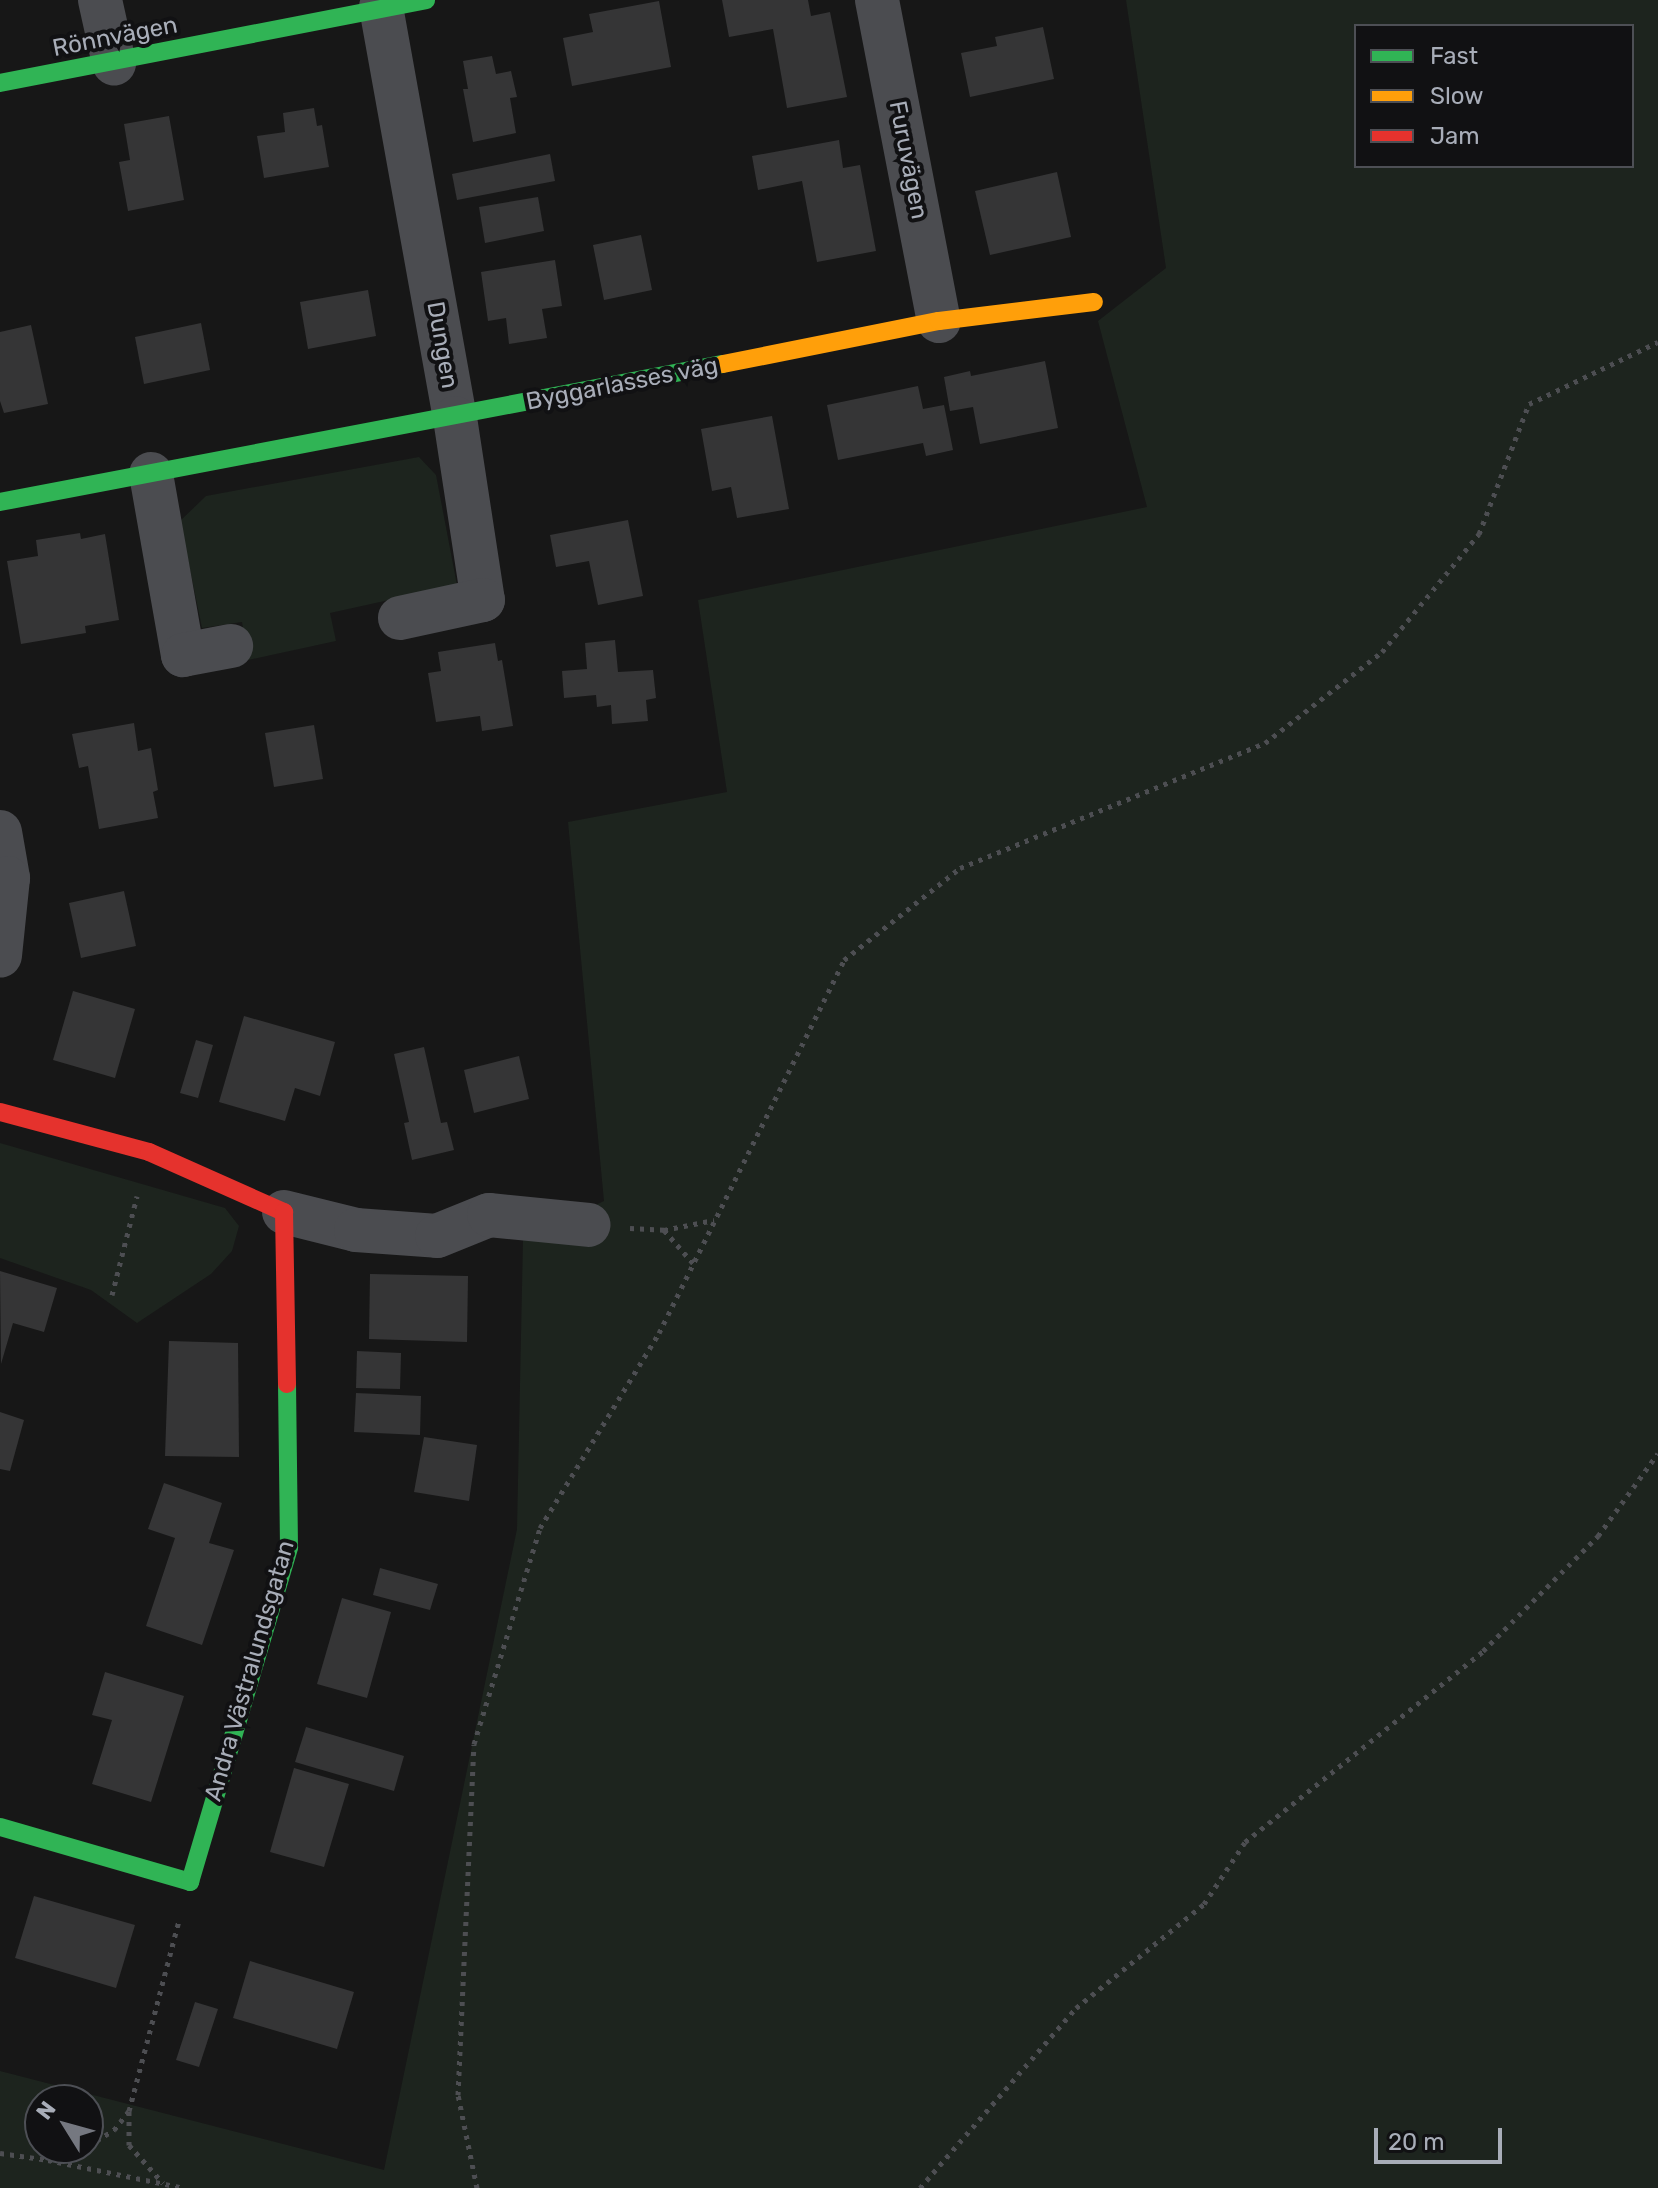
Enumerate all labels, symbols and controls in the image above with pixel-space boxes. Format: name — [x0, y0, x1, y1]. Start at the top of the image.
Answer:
street label: Rönnvägen — [50, 11, 180, 63]
legend — [1354, 24, 1634, 168]
text: Fast — [1430, 42, 1478, 70]
text: Slow — [1430, 82, 1483, 110]
street label: Furuvägen — [882, 98, 934, 222]
text: Jam — [1430, 122, 1480, 150]
street label: Dungen — [420, 299, 464, 391]
street label: Byggarlasses väg — [523, 351, 721, 417]
street label: Andra Västralundsgatan — [199, 1537, 301, 1805]
north arrow — [24, 2084, 104, 2164]
text: N — [30, 2096, 62, 2125]
scale bar — [1378, 2112, 1506, 2162]
text: 20 m — [1388, 2128, 1445, 2156]

